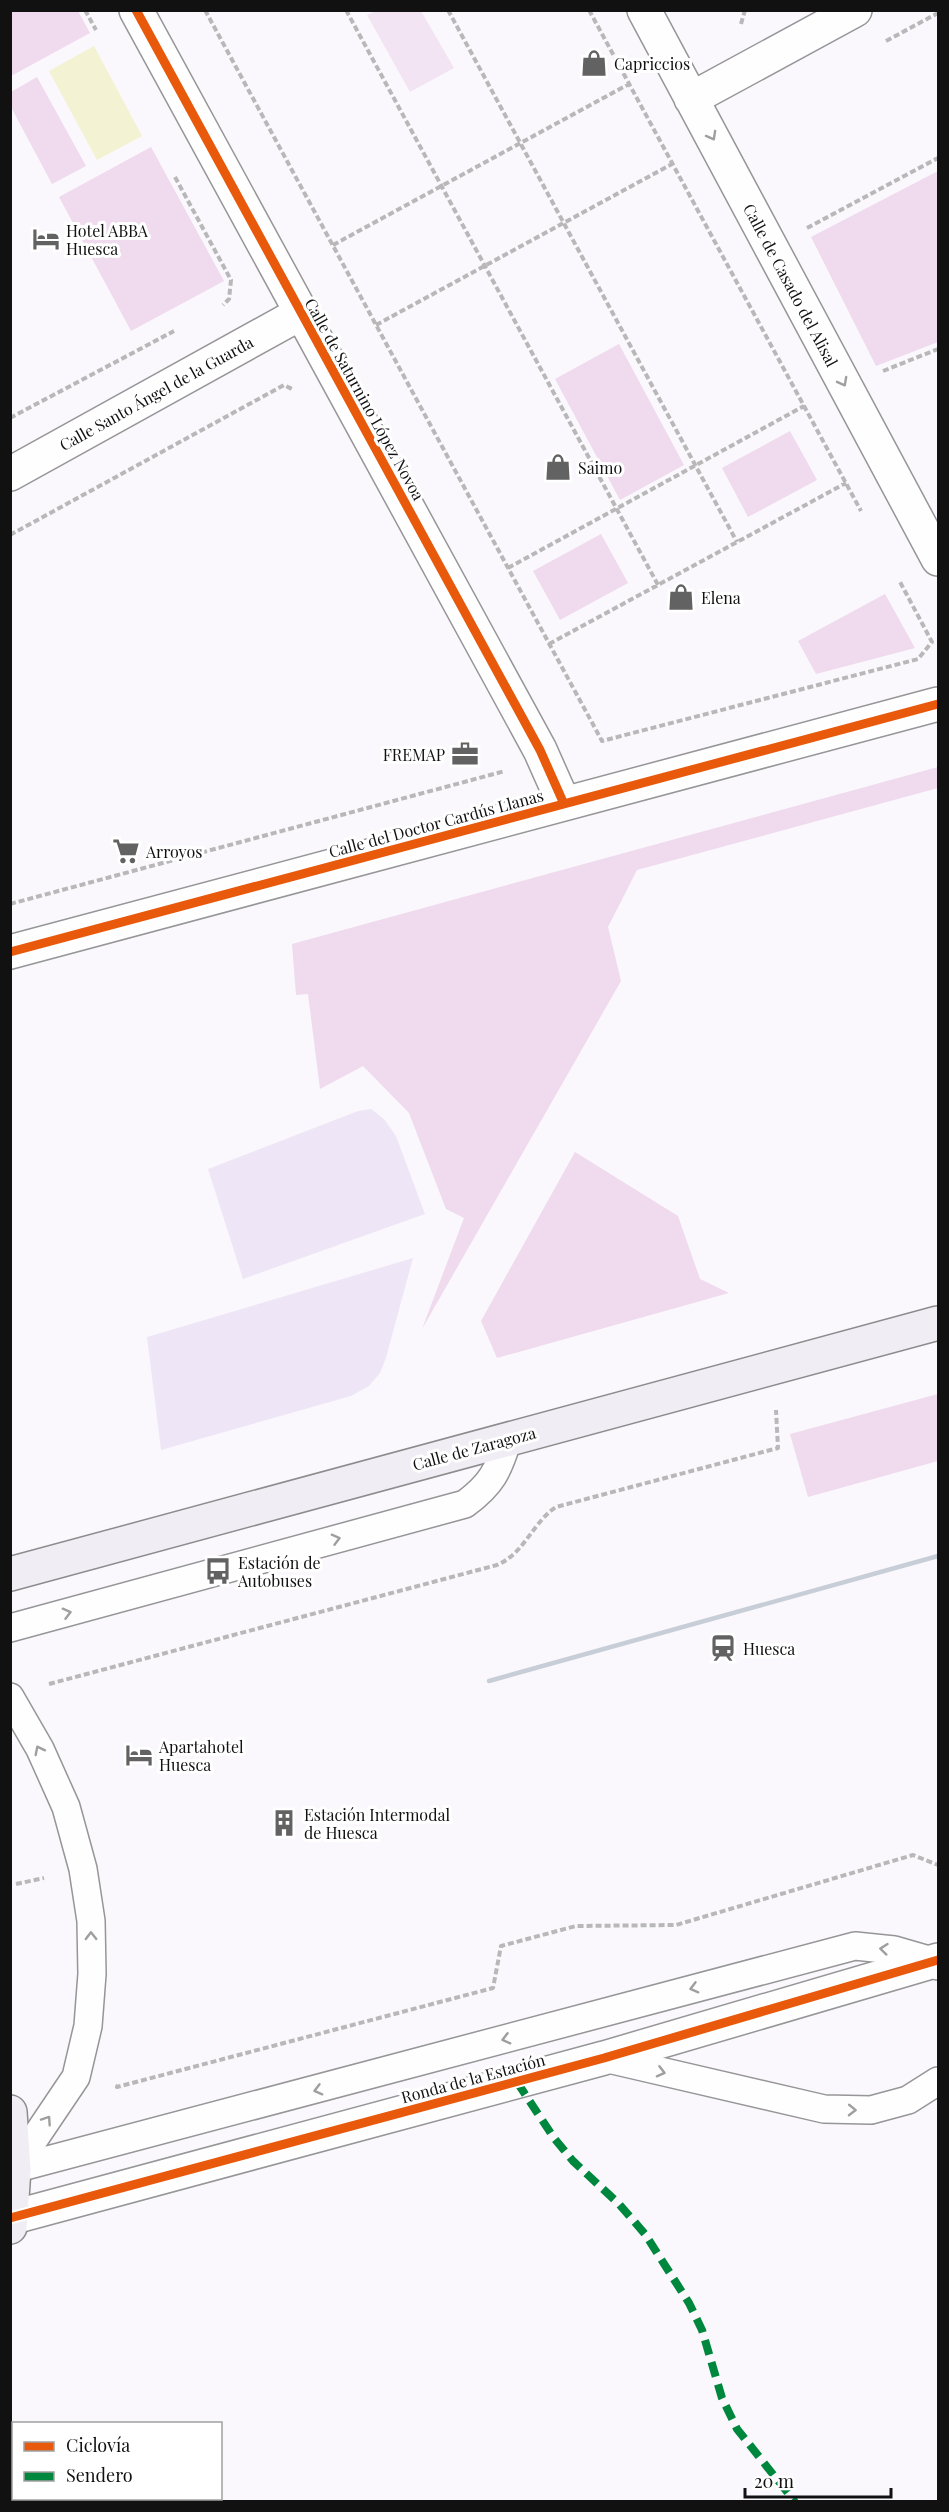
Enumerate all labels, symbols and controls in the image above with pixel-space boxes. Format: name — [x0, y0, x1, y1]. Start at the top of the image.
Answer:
shop icon: Capriccios — [579, 48, 609, 78]
place label: Capriccios — [614, 53, 690, 74]
one-way arrow — [704, 130, 716, 140]
street label: Calle de Casado del Alisal — [739, 200, 843, 371]
place label: Hotel ABBA Huesca — [66, 220, 149, 259]
hotel icon: Hotel ABBA Huesca — [31, 224, 61, 254]
street label: Calle de Saturnino López Novoa — [301, 294, 429, 504]
street label: Calle Santo Ángel de la Guarda — [55, 331, 257, 455]
one-way arrow — [836, 375, 847, 386]
shop icon: Saimo — [543, 452, 573, 482]
place label: Saimo — [578, 457, 623, 478]
shop icon: Elena — [666, 582, 696, 612]
place label: Elena — [701, 587, 741, 608]
office icon: FREMAP — [450, 739, 480, 769]
place label: FREMAP — [383, 744, 445, 765]
street label: Calle del Doctor Cardús Llanas — [326, 784, 546, 862]
supermarket icon: Arroyos — [111, 836, 141, 866]
place label: Arroyos — [145, 841, 202, 862]
street label: Calle de Zaragoza — [410, 1421, 538, 1475]
one-way arrow — [330, 1534, 341, 1546]
place label: Estación de Autobuses — [237, 1552, 321, 1591]
bus stop icon: Estación de Autobuses — [203, 1556, 233, 1586]
one-way arrow — [62, 1607, 72, 1620]
station icon: Huesca — [708, 1633, 738, 1663]
place label: Huesca — [743, 1638, 795, 1659]
place label: Apartahotel Huesca — [158, 1736, 244, 1775]
hotel icon: Apartahotel Huesca — [124, 1740, 154, 1770]
one-way arrow — [35, 1745, 46, 1756]
place label: Estación Intermodal de Huesca — [304, 1804, 450, 1843]
building icon: Estación Intermodal de Huesca — [269, 1808, 299, 1838]
one-way arrow — [85, 1931, 98, 1940]
one-way arrow — [879, 1943, 888, 1956]
one-way arrow — [689, 1980, 699, 1993]
one-way arrow — [501, 2032, 512, 2044]
street label: Ronda de la Estación — [399, 2049, 548, 2107]
one-way arrow — [656, 2064, 666, 2077]
one-way arrow — [313, 2083, 323, 2096]
one-way arrow — [847, 2104, 856, 2116]
one-way arrow — [40, 2116, 51, 2127]
legend — [12, 2422, 222, 2500]
text: Ciclovía — [66, 2433, 130, 2457]
scale bar — [745, 2461, 890, 2499]
text: Sendero — [66, 2463, 133, 2487]
text: 20 m — [754, 2469, 794, 2493]

